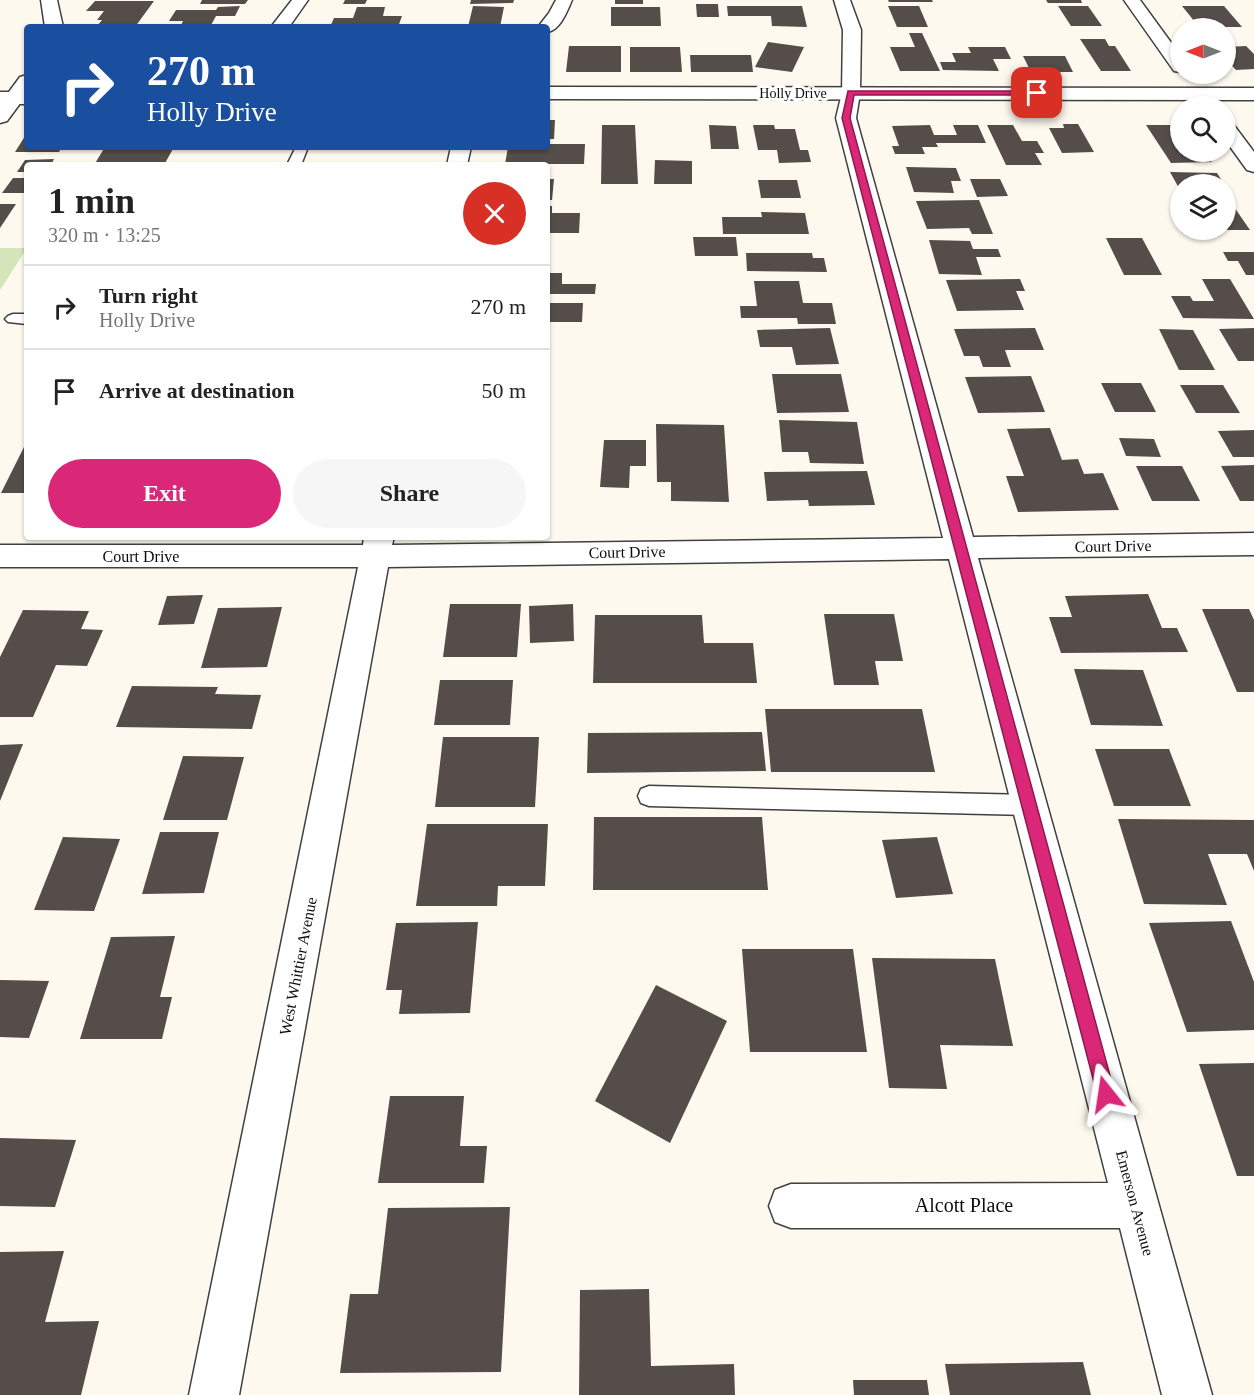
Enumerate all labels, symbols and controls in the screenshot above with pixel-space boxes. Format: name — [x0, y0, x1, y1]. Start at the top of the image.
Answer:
north arrow — [1170, 18, 1236, 84]
map controls — [1170, 18, 1236, 240]
icon: right — [48, 48, 126, 126]
text: 270 m — [147, 48, 256, 94]
pin — [1011, 67, 1062, 118]
icon: arrive — [1020, 76, 1053, 109]
street label: Holly Drive — [759, 86, 827, 101]
button: search — [1170, 96, 1236, 162]
text: Holly Drive — [147, 97, 277, 127]
button: layers — [1170, 174, 1236, 240]
text: 1 min — [48, 181, 135, 221]
button: close — [463, 182, 526, 245]
text: 320 m · 13:25 — [48, 224, 161, 246]
text: Turn right — [99, 283, 198, 308]
icon: right — [48, 291, 81, 324]
text: 270 m — [470, 294, 526, 319]
text: Holly Drive — [99, 309, 195, 331]
icon: arrive — [48, 375, 81, 408]
text: Arrive at destination — [99, 378, 295, 403]
text: 50 m — [481, 378, 526, 403]
button: Exit — [48, 459, 281, 528]
button: Share — [293, 459, 526, 528]
street label: Court Drive — [1074, 537, 1152, 555]
street label: Court Drive — [588, 543, 666, 561]
street label: Court Drive — [103, 548, 179, 565]
street label: West Whittier Avenue — [276, 896, 320, 1036]
position arrow — [1074, 1062, 1138, 1126]
street label: Emerson Avenue — [1113, 1148, 1157, 1258]
street label: Alcott Place — [915, 1194, 1013, 1216]

